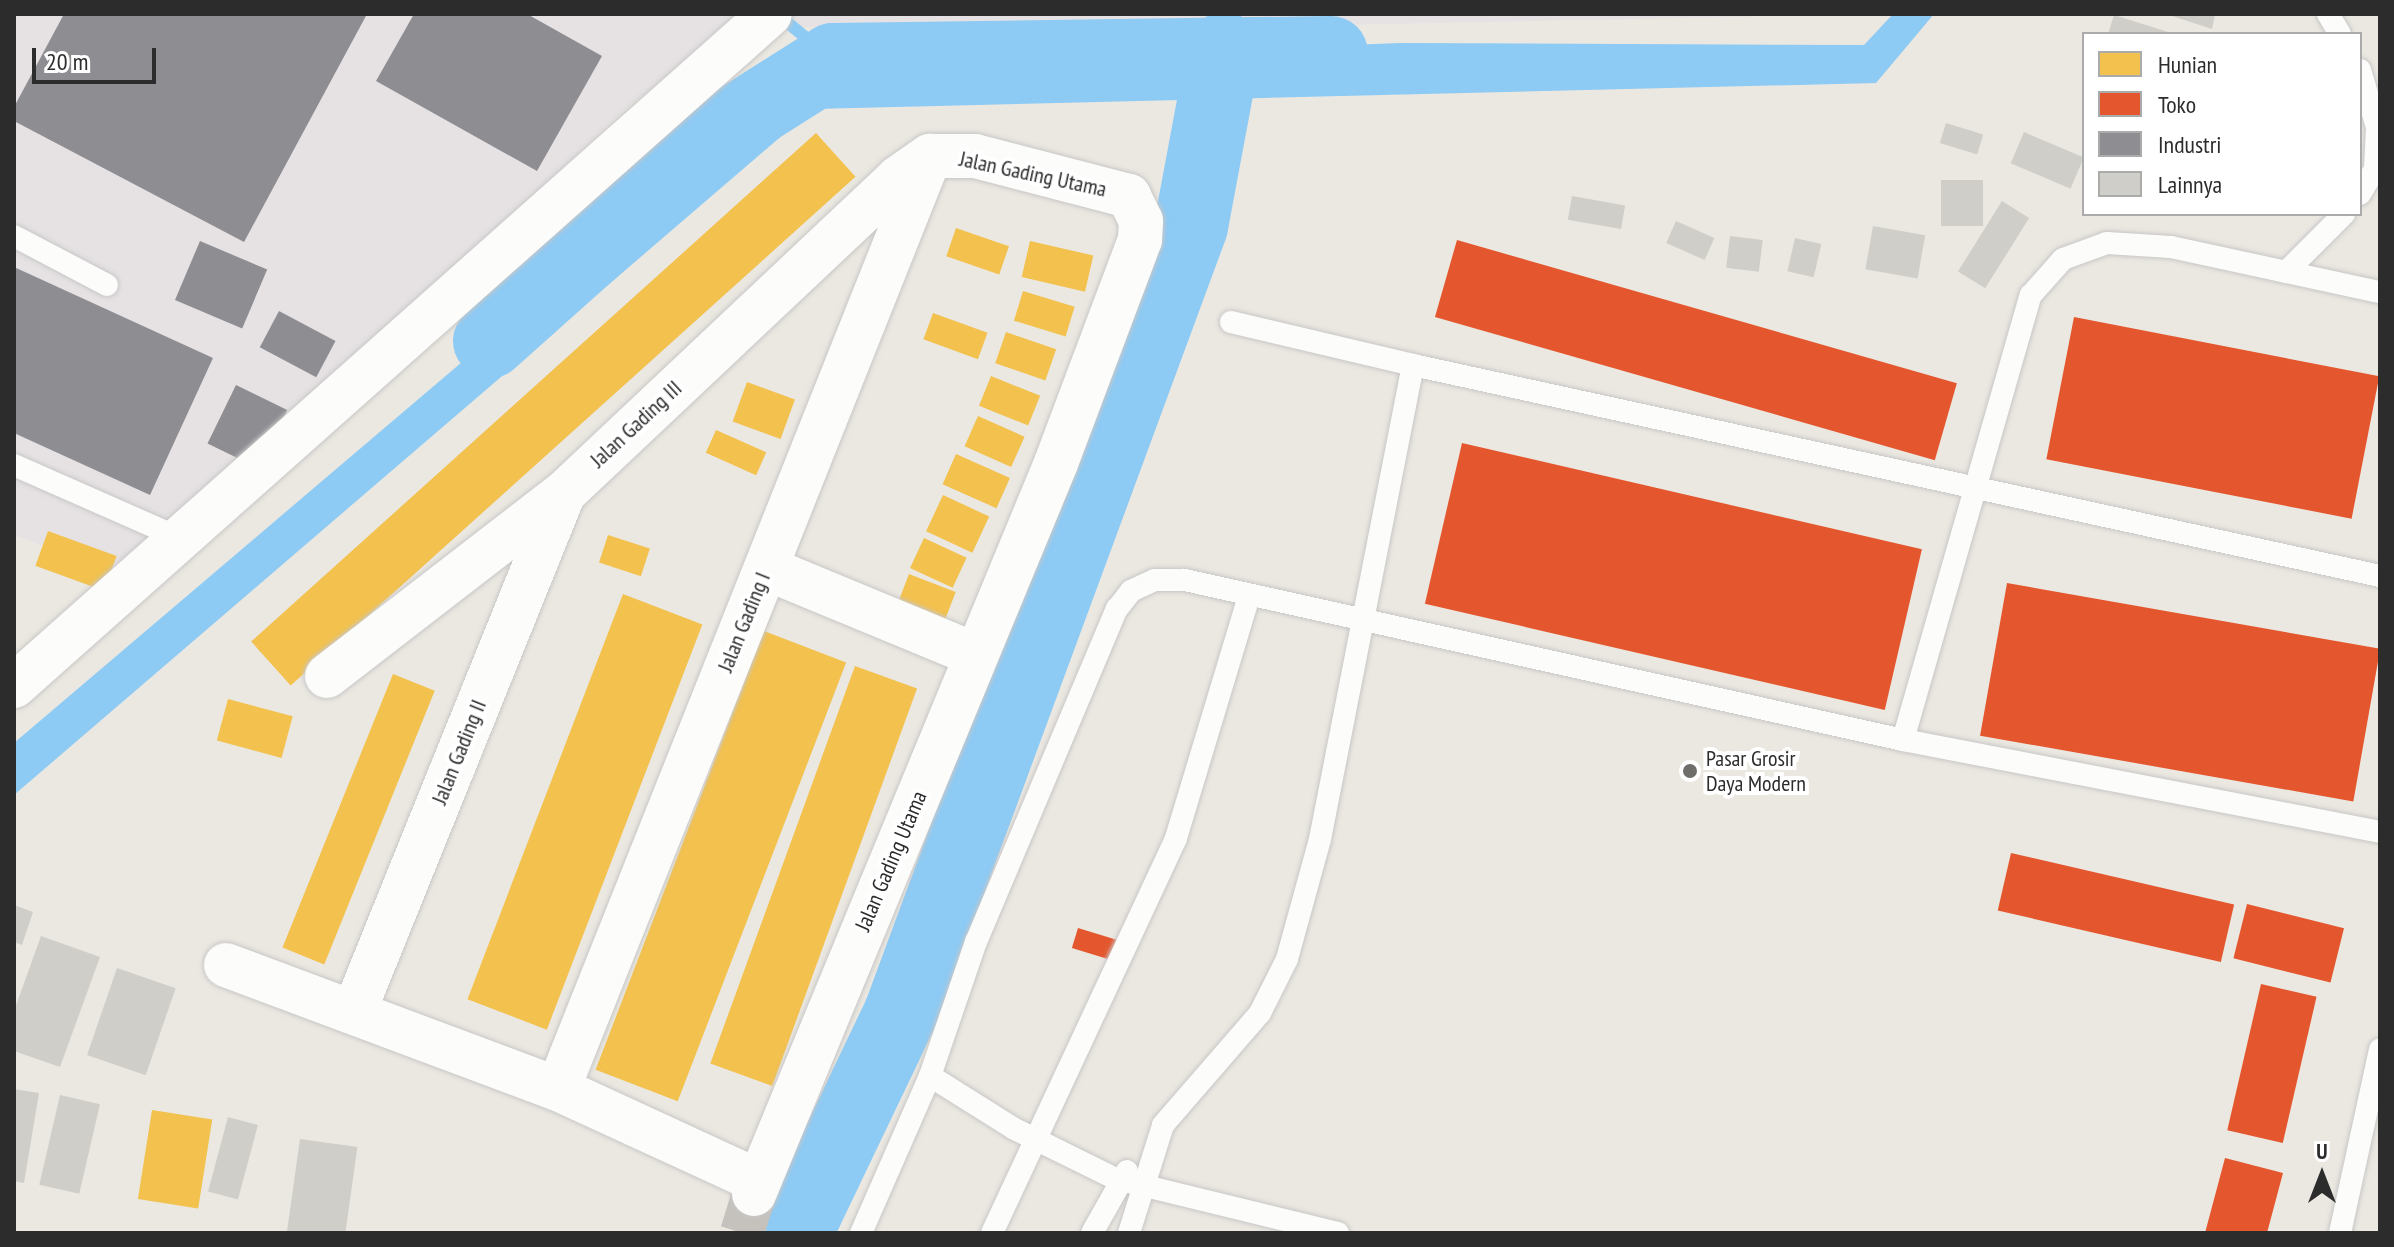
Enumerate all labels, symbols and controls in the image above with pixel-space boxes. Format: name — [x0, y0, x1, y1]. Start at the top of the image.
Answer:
scale bar — [36, 32, 160, 82]
legend — [2082, 32, 2362, 216]
text: 20 m — [46, 46, 88, 77]
text: Hunian — [2158, 49, 2217, 80]
text: Toko — [2158, 89, 2196, 120]
text: Industri — [2158, 129, 2221, 160]
street label: Jalan Gading Utama — [957, 146, 1109, 202]
text: Lainnya — [2158, 169, 2222, 200]
street label: Jalan Gading III — [585, 375, 687, 473]
street label: Jalan Gading I — [712, 568, 776, 676]
street label: Jalan Gading II — [426, 696, 492, 808]
place label: Pasar Grosir Daya Modern — [1706, 745, 1806, 796]
marker: Pasar Grosir Daya Modern — [1681, 762, 1699, 780]
street label: Jalan Gading Utama — [850, 787, 932, 935]
north arrow — [2282, 1135, 2362, 1215]
text: U — [2316, 1137, 2328, 1165]

